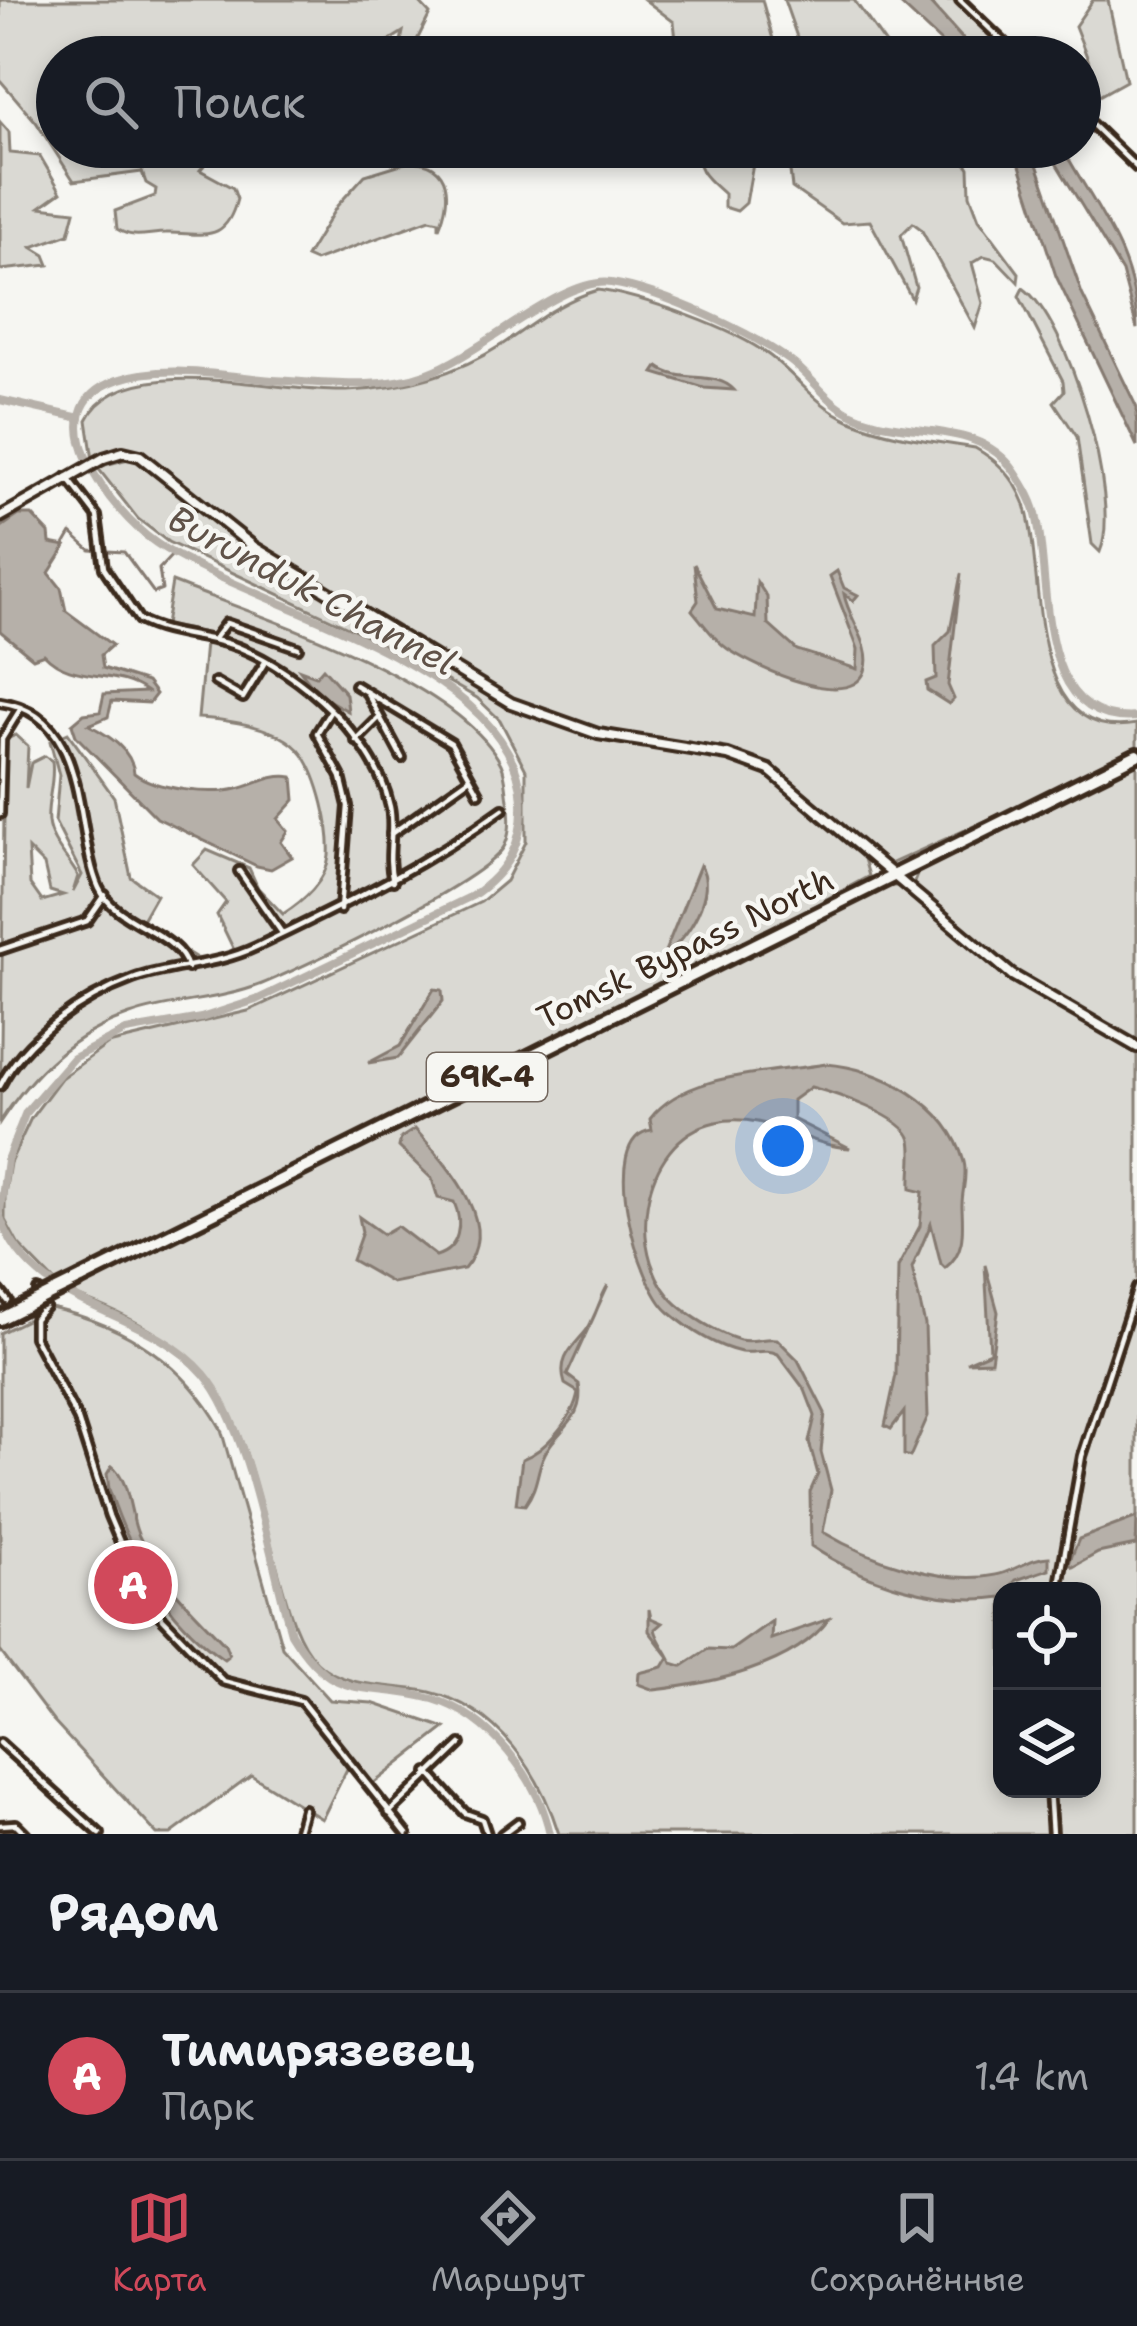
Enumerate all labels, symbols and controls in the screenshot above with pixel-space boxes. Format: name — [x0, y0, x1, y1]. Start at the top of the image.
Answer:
search box — [36, 36, 1101, 168]
icon: search — [78, 69, 144, 135]
text: Поиск — [174, 72, 305, 132]
water label: Burunduk Channel — [159, 494, 464, 687]
street label: Tomsk Bypass North — [529, 857, 841, 1040]
road number: 69К-4 — [427, 1053, 547, 1101]
your location — [753, 1116, 813, 1176]
pin: A — [94, 1540, 172, 1630]
map controls — [993, 1582, 1101, 1798]
button: locate — [993, 1582, 1101, 1690]
button: layers — [993, 1690, 1101, 1798]
text: Рядом — [48, 1878, 219, 1946]
text: Тимирязевец — [162, 2020, 474, 2080]
text: A — [72, 2050, 102, 2102]
text: 1.4 km — [974, 2050, 1089, 2102]
text: Парк — [162, 2080, 255, 2132]
tab: Карта — [112, 2185, 207, 2302]
tab: Маршрут — [431, 2185, 585, 2302]
tab: Сохранённые — [809, 2185, 1025, 2302]

